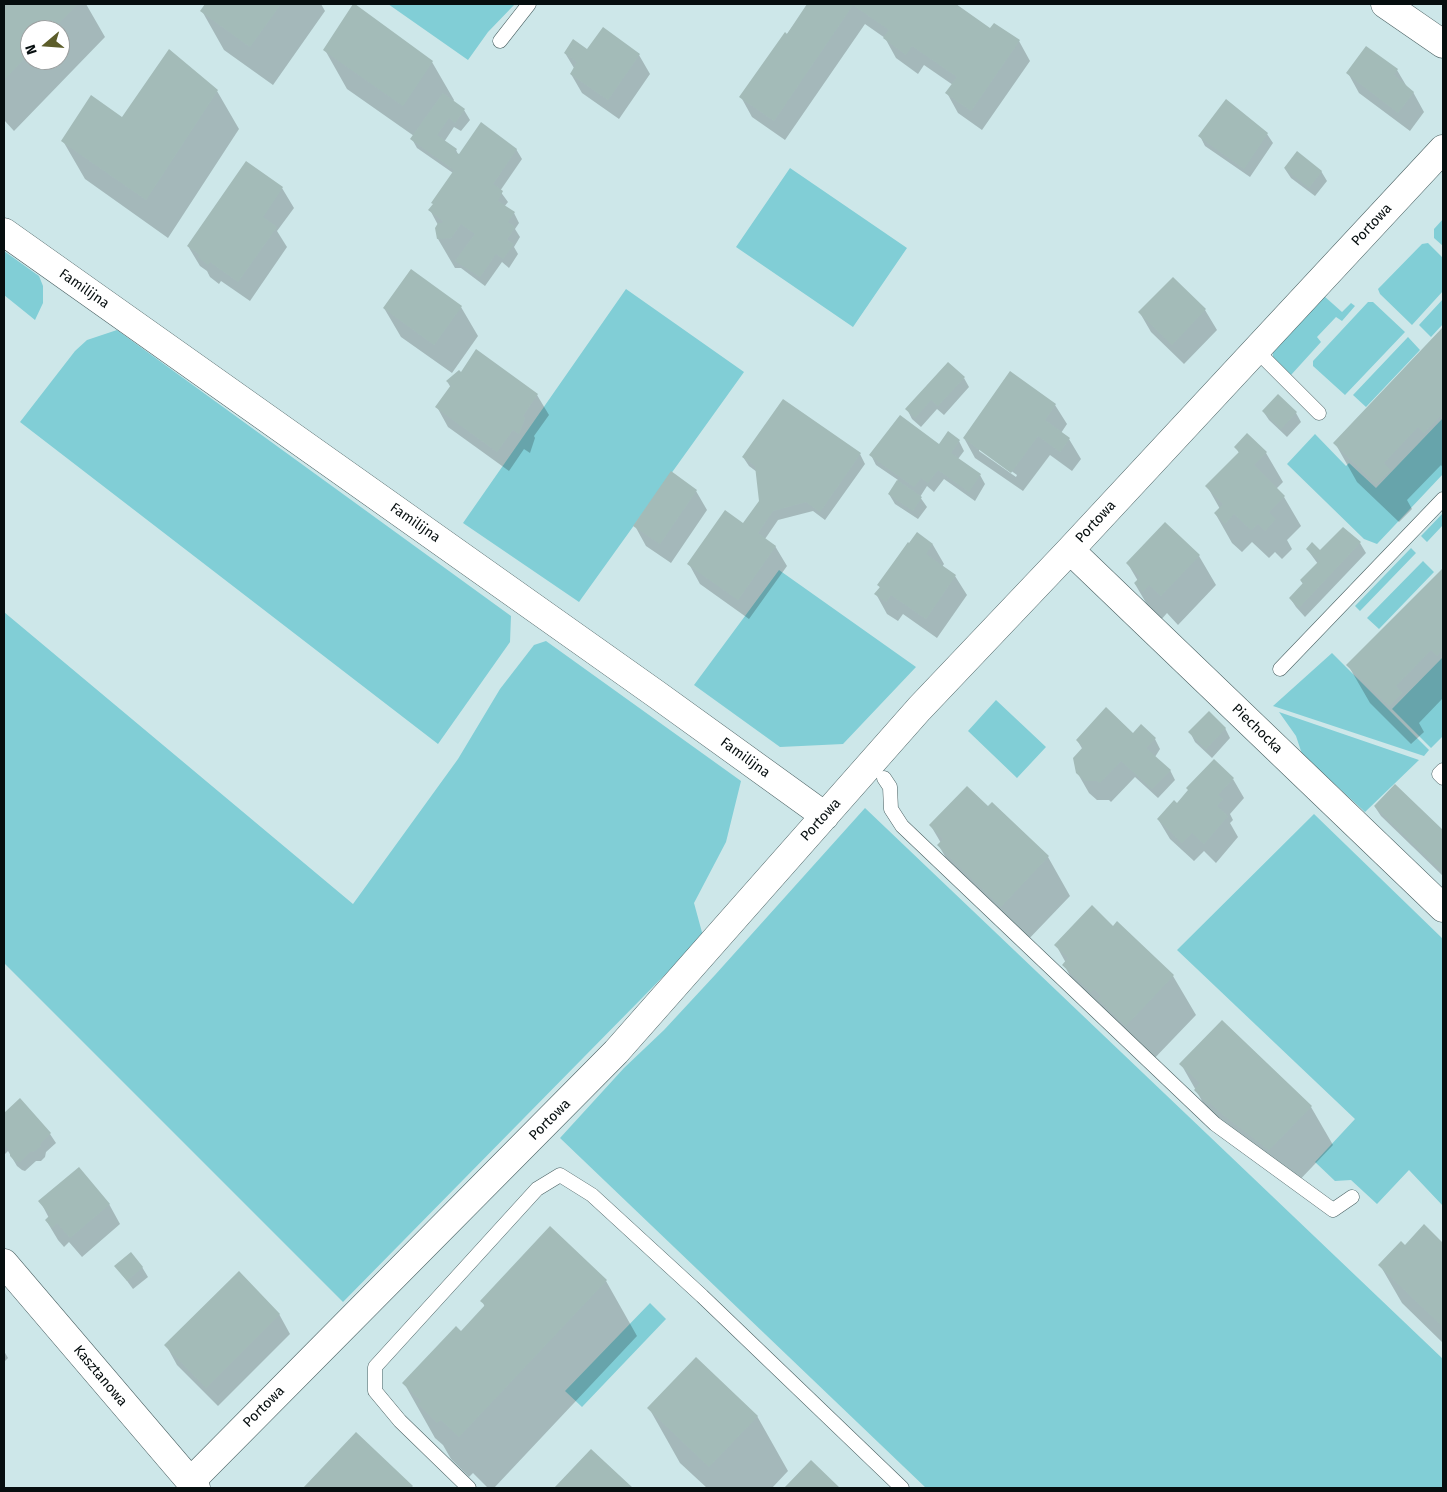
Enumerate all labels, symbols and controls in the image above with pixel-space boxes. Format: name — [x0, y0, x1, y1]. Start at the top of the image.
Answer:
north arrow — [20, 20, 70, 70]
text: N — [22, 42, 41, 57]
street label: Portowa — [1348, 200, 1396, 250]
street label: Familijna — [56, 266, 112, 312]
street label: Portowa — [1072, 497, 1120, 547]
street label: Familijna — [387, 500, 443, 546]
street label: Piechocka — [1228, 701, 1286, 757]
street label: Familijna — [717, 734, 773, 782]
street label: Portowa — [797, 795, 845, 845]
street label: Portowa — [526, 1096, 574, 1144]
street label: Kasztanowa — [70, 1342, 130, 1410]
street label: Portowa — [240, 1383, 288, 1431]

